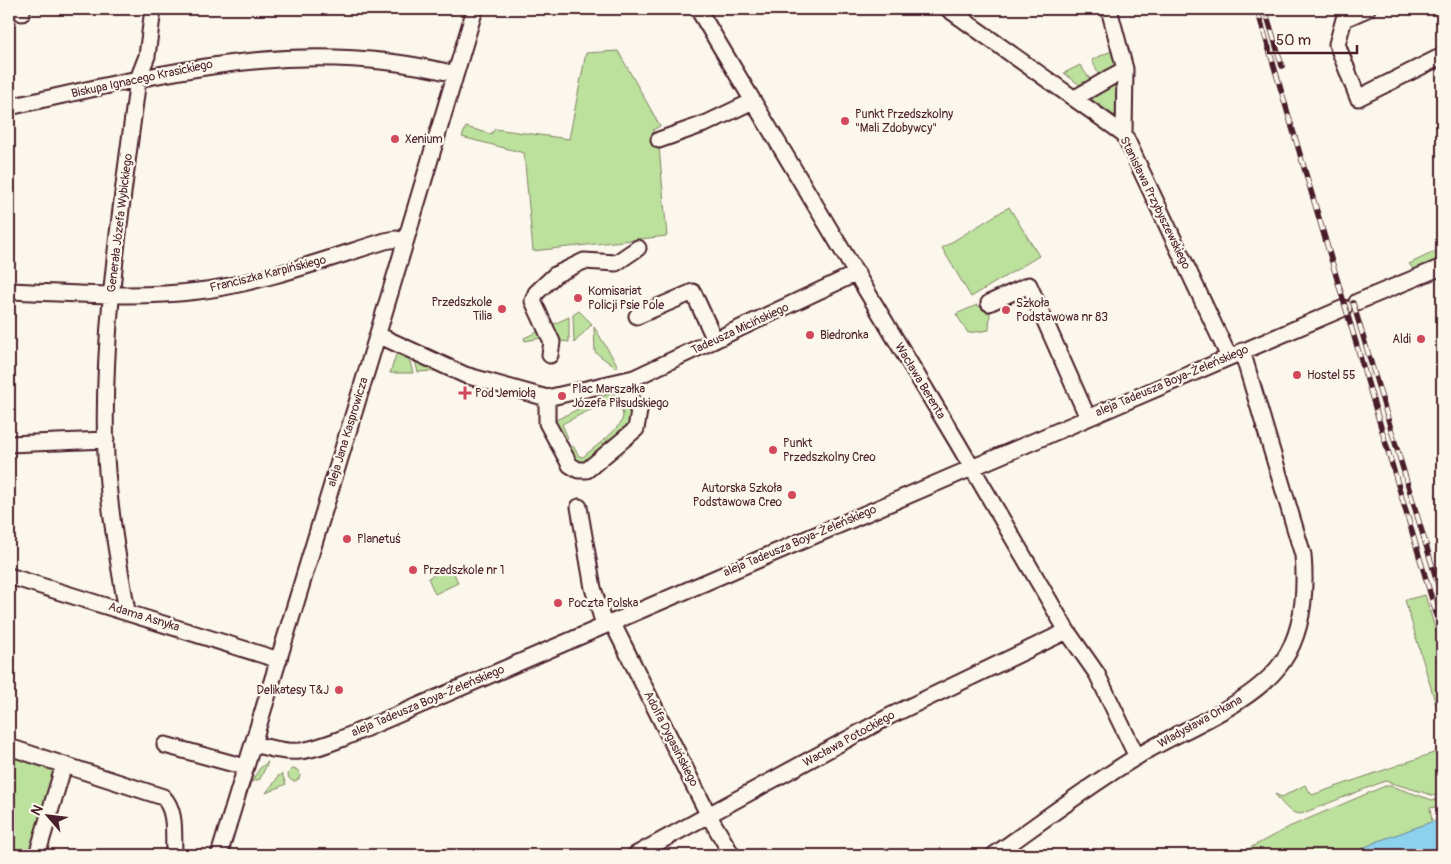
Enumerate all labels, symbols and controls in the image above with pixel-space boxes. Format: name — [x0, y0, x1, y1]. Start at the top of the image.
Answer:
scale bar — [1268, 22, 1357, 54]
text: 50 m — [1276, 31, 1311, 50]
street label: Biskupa Ignacego Krasickiego — [70, 57, 215, 101]
place label: Punkt Przedszkolny "Mali Zdobywcy" — [855, 107, 953, 136]
marker: Punkt Przedszkolny "Mali Zdobywcy" — [839, 115, 851, 127]
place label: Xenium — [405, 132, 443, 147]
marker: Xenium — [389, 133, 401, 145]
street label: Stanisława Przybyszewskiego — [1116, 134, 1194, 272]
street label: Generała Józefa Wybickiego — [104, 152, 136, 293]
street label: Franciszka Karpińskiego — [208, 252, 328, 296]
place label: Komisariat Policji Psie Pole — [588, 284, 664, 313]
marker: Komisariat Policji Psie Pole — [572, 292, 584, 304]
place label: Przedszkole Tilia — [431, 295, 492, 324]
place label: Szkoła Podstawowa nr 83 — [1016, 296, 1108, 325]
street label: Tadeusza Micińskiego — [689, 300, 792, 358]
marker: Przedszkole Tilia — [496, 303, 508, 315]
marker: Szkoła Podstawowa nr 83 — [1000, 304, 1012, 316]
place label: Biedronka — [820, 328, 869, 343]
marker: Biedronka — [804, 329, 816, 341]
place label: Aldi — [1392, 332, 1411, 347]
marker: Aldi — [1415, 333, 1427, 345]
street label: Wacława Berenta — [891, 340, 949, 422]
street label: aleja Tadeusza Boya-Żeleńskiego — [1093, 341, 1251, 420]
place label: Hostel 55 — [1307, 368, 1356, 383]
marker: Hostel 55 — [1291, 369, 1303, 381]
street label: aleja Jana Kasprowicza — [324, 375, 372, 489]
place label: Plac Marszałka Józefa Piłsudskiego — [572, 382, 669, 411]
place label: Pod Jemiołą — [475, 386, 537, 401]
marker: Pod Jemiołą — [459, 387, 471, 399]
marker: Plac Marszałka Józefa Piłsudskiego — [556, 390, 568, 402]
place label: Punkt Przedszkolny Creo — [783, 436, 876, 465]
marker: Punkt Przedszkolny Creo — [767, 444, 779, 456]
place label: Autorska Szkoła Podstawowa Creo — [693, 481, 783, 510]
marker: Autorska Szkoła Podstawowa Creo — [786, 489, 798, 501]
street label: aleja Tadeusza Boya-Żeleńskiego — [721, 501, 879, 580]
place label: Planetuś — [357, 532, 401, 547]
marker: Planetuś — [341, 533, 353, 545]
place label: Przedszkole nr 1 — [423, 563, 505, 578]
marker: Przedszkole nr 1 — [407, 564, 419, 576]
place label: Poczta Polska — [568, 596, 639, 611]
marker: Poczta Polska — [552, 597, 564, 609]
street label: Adama Asnyka — [107, 599, 182, 635]
street label: aleja Tadeusza Boya-Żeleńskiego — [349, 661, 507, 740]
place label: Delikatesy T&J — [257, 683, 329, 698]
marker: Delikatesy T&J — [333, 684, 345, 696]
street label: Adolfa Dygasińskiego — [641, 689, 702, 790]
street label: Władysława Orkana — [1155, 692, 1245, 751]
street label: Wacława Potockiego — [800, 707, 898, 770]
north arrow — [22, 792, 72, 842]
text: N — [27, 802, 47, 818]

